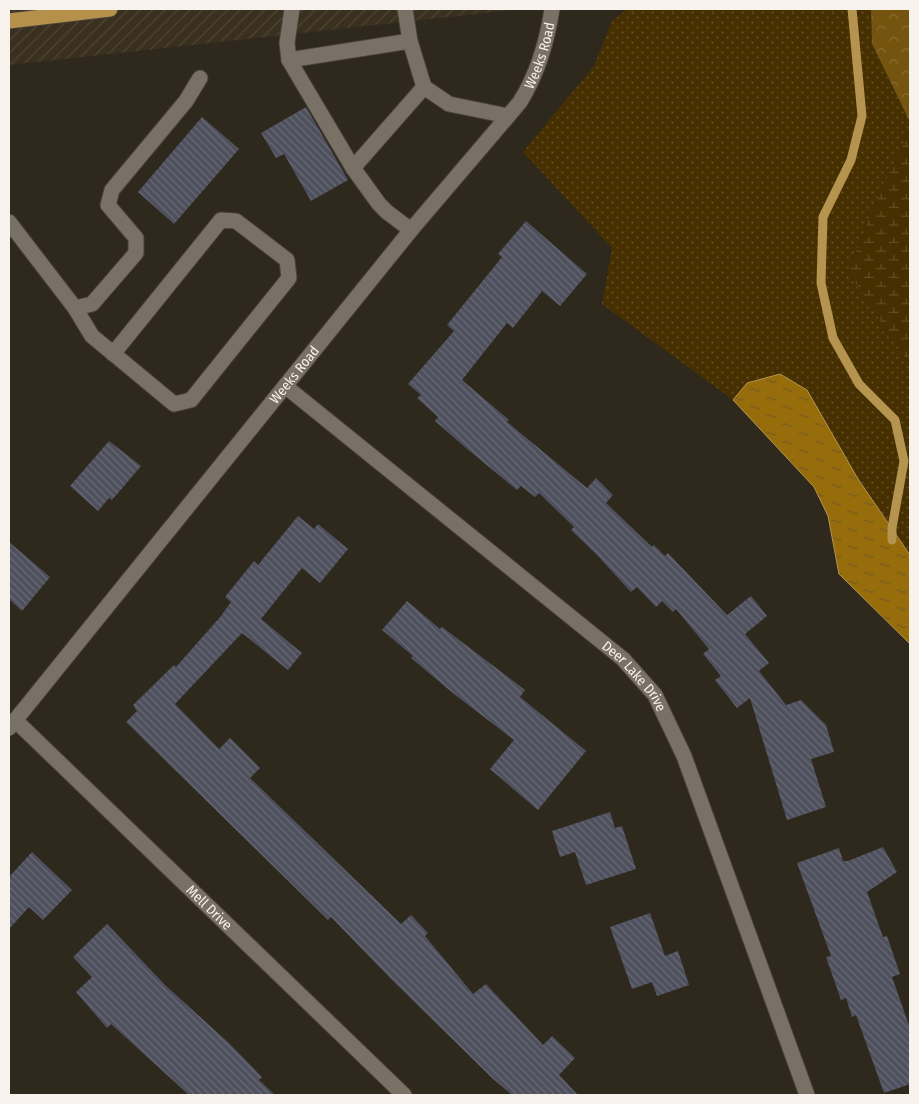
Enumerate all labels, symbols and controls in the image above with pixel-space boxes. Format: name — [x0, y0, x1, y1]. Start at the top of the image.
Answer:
street label: Weeks Road — [521, 21, 559, 92]
street label: Weeks Road — [266, 343, 323, 407]
street label: Deer Lake Drive — [599, 638, 670, 714]
street label: Mell Drive — [183, 882, 236, 934]

